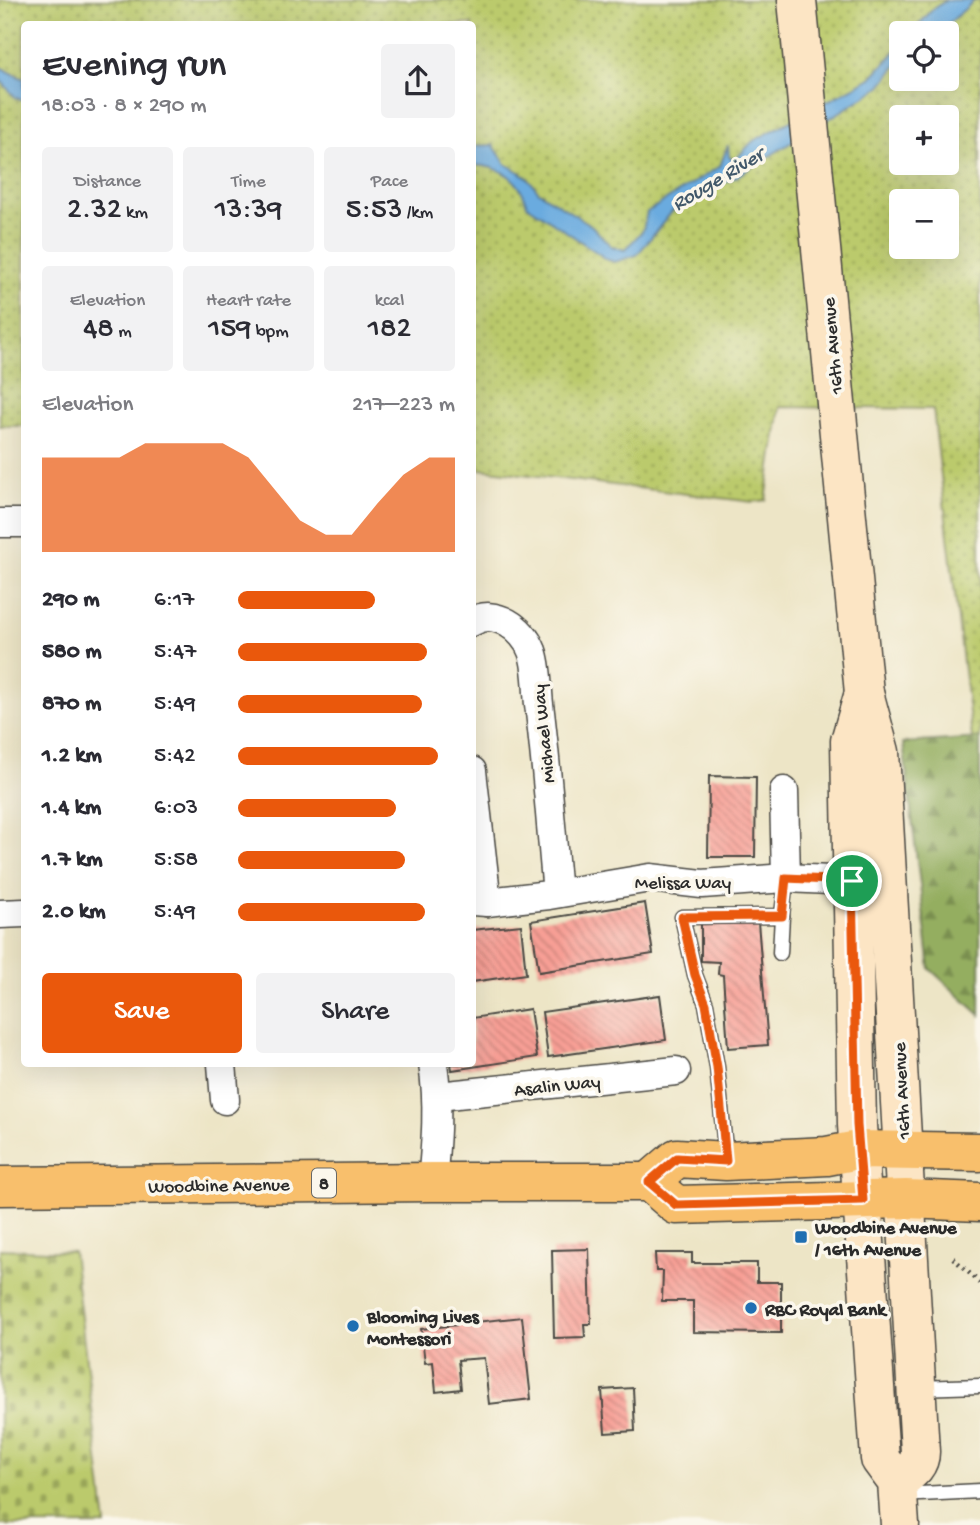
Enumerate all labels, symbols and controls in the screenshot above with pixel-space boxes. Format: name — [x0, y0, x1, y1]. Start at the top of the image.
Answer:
map controls — [889, 21, 959, 259]
button: locate — [889, 21, 959, 91]
button: share — [381, 44, 455, 118]
text: Evening run — [42, 45, 226, 89]
text: 18:03 · 8 × 290 m — [42, 93, 206, 120]
button: + — [889, 105, 959, 175]
water label: Rouge River — [668, 142, 773, 218]
text: Distance — [74, 171, 141, 194]
text: Time — [231, 171, 266, 194]
text: Pace — [371, 171, 408, 194]
button: − — [889, 189, 959, 259]
text: 2.32 — [67, 194, 121, 229]
text: 13:39 — [215, 194, 282, 229]
text: 5:53 — [346, 194, 402, 229]
text: km — [121, 202, 148, 225]
text: /km — [402, 202, 433, 225]
text: Elevation — [70, 290, 145, 313]
text: Heart rate — [206, 290, 291, 313]
text: kcal — [375, 290, 404, 313]
street label: 16th Avenue — [819, 296, 850, 396]
text: 48 — [83, 313, 114, 348]
text: 159 — [208, 313, 251, 348]
text: 182 — [368, 313, 411, 348]
text: m — [114, 321, 132, 344]
text: bpm — [251, 321, 289, 344]
text: Elevation — [42, 392, 133, 419]
text: 217–223 m — [352, 392, 455, 419]
text: 290 m — [42, 587, 100, 614]
text: 6:17 — [154, 587, 194, 614]
text: 580 m — [42, 639, 102, 666]
text: 5:47 — [154, 639, 196, 666]
street label: Michael Way — [529, 683, 562, 784]
text: 870 m — [42, 691, 101, 718]
text: 5:49 — [154, 691, 196, 718]
text: 1.2 km — [42, 743, 102, 770]
text: 5:42 — [154, 743, 195, 770]
text: 1.4 km — [42, 795, 101, 822]
text: 6:03 — [154, 795, 198, 822]
text: 1.7 km — [42, 847, 103, 874]
text: 5:58 — [154, 847, 198, 874]
pin — [822, 851, 882, 911]
icon: arrive — [833, 862, 871, 900]
street label: Melissa Way — [635, 873, 732, 896]
text: 2.0 km — [42, 899, 106, 926]
text: 5:49 — [154, 899, 196, 926]
button: Save — [42, 973, 242, 1053]
button: Share — [256, 973, 455, 1053]
street label: 16th Avenue — [889, 1042, 918, 1141]
street label: Asalin Way — [513, 1071, 602, 1103]
road number: 8 — [312, 1168, 336, 1198]
street label: Woodbine Avenue — [148, 1175, 290, 1200]
place label: Woodbine Avenue / 16th Avenue — [814, 1218, 958, 1263]
marker: Woodbine Avenue / 16th Avenue — [793, 1229, 809, 1245]
marker: RBC Royal Bank — [743, 1300, 759, 1316]
place label: RBC Royal Bank — [764, 1300, 888, 1323]
place label: Blooming Lives Montessori — [366, 1307, 480, 1352]
marker: Blooming Lives Montessori — [345, 1318, 361, 1334]

